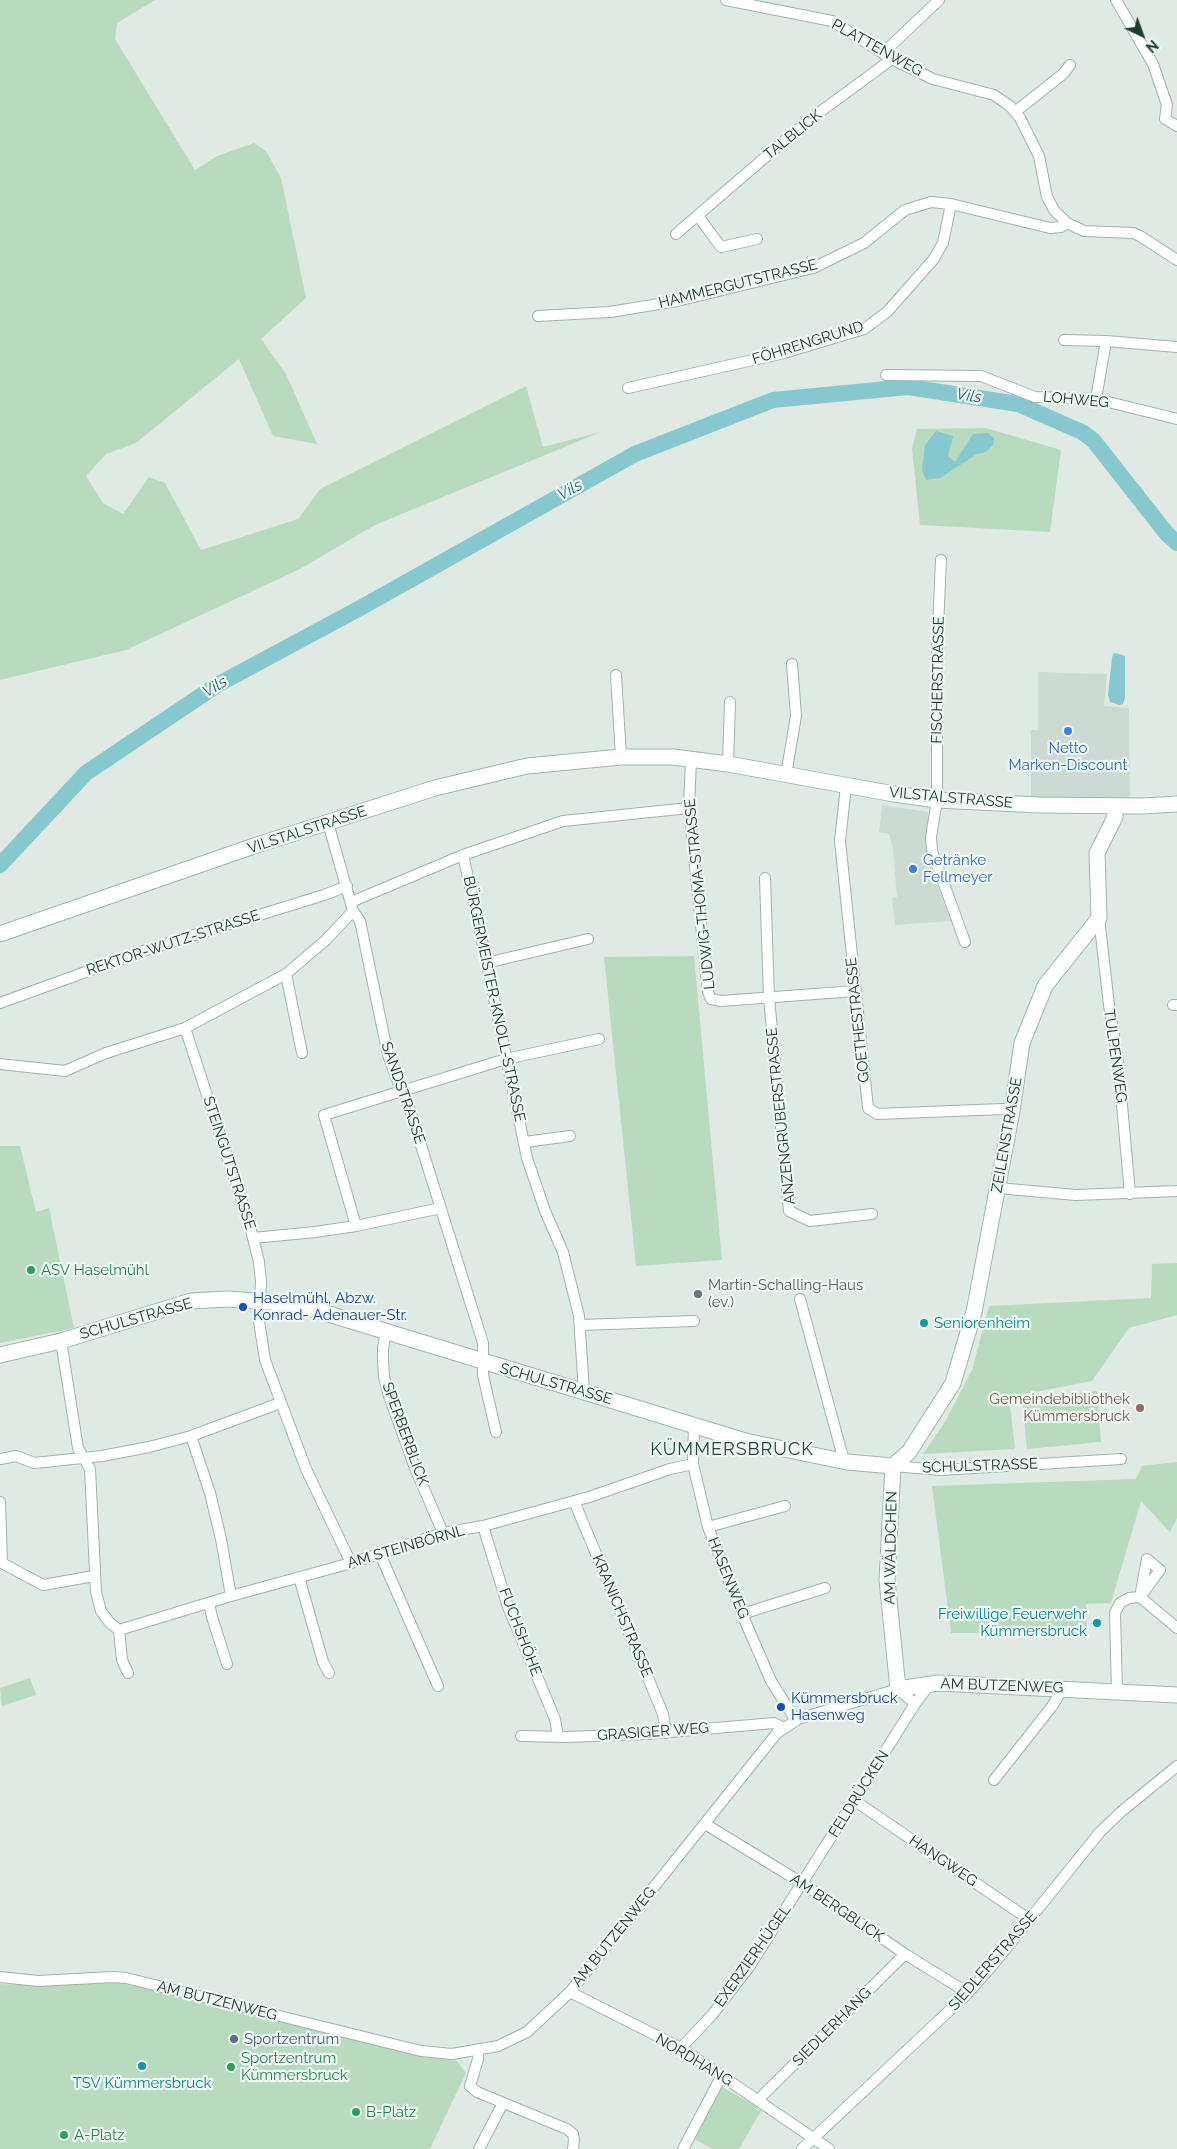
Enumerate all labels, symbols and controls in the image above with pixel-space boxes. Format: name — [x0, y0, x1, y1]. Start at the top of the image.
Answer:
north arrow — [1117, 10, 1167, 60]
street label: PLATTENWEG — [828, 16, 926, 80]
text: N — [1143, 37, 1161, 56]
street label: TALBLICK — [760, 106, 826, 164]
street label: HAMMERGUTSTRASSE — [657, 256, 819, 312]
street label: FÖHRENGRUND — [750, 317, 866, 369]
water label: Vils — [955, 385, 983, 407]
street label: LOHWEG — [1042, 388, 1110, 412]
water label: Vils — [554, 475, 586, 505]
street label: FISCHERSTRASSE — [928, 616, 948, 744]
water label: Vils — [199, 672, 231, 702]
marker: Netto Marken-Discount — [1062, 725, 1074, 737]
place label: Netto Marken-Discount — [1009, 739, 1127, 774]
street label: VILSTALSTRASSE — [888, 784, 1014, 812]
street label: LUDWIG-THOMA-STRASSE — [681, 798, 719, 990]
street label: VILSTALSTRASSE — [245, 802, 369, 858]
place label: Getränke Fellmeyer — [923, 851, 993, 886]
marker: Getränke Fellmeyer — [907, 863, 919, 875]
street label: BÜRGERMEISTER-KNOLL-STRASSE — [459, 874, 529, 1124]
street label: REKTOR-WUTZ-STRASSE — [84, 906, 262, 980]
street label: GOETHESTRASSE — [842, 957, 874, 1083]
street label: TULPENWEG — [1100, 1008, 1130, 1104]
street label: ANZENGRUBERSTRASSE — [763, 1027, 799, 1205]
street label: SANDSTRASSE — [377, 1040, 429, 1146]
street label: ZEILENSTRASSE — [988, 1076, 1026, 1194]
street label: STEINGUTSTRASSE — [199, 1094, 259, 1232]
place label: ASV Haselmühl — [41, 1261, 149, 1279]
marker: ASV Haselmühl — [25, 1264, 37, 1276]
place label: Martin-Schalling-Haus (ev.) — [708, 1276, 863, 1311]
marker: Martin-Schalling-Haus (ev.) — [692, 1288, 704, 1300]
place label: Haselmühl, Abzw. Konrad- Adenauer-Str. — [253, 1289, 407, 1324]
street label: SCHULSTRASSE — [78, 1294, 194, 1344]
marker: Haselmühl, Abzw. Konrad- Adenauer-Str. — [237, 1301, 249, 1313]
place label: Seniorenheim — [934, 1314, 1030, 1332]
marker: Seniorenheim — [918, 1317, 930, 1329]
street label: SCHULSTRASSE — [498, 1359, 614, 1409]
street label: SPERBERBLICK — [378, 1380, 432, 1488]
place label: Gemeindebibliothek Kümmersbruck — [989, 1390, 1130, 1425]
marker: Gemeindebibliothek Kümmersbruck — [1134, 1402, 1146, 1414]
district label: KÜMMERSBRUCK — [649, 1439, 815, 1461]
street label: SCHULSTRASSE — [922, 1455, 1038, 1477]
street label: AM WÄLDCHEN — [881, 1491, 901, 1605]
street label: AM STEINBÖRNL — [345, 1522, 467, 1572]
street label: HASENWEG — [704, 1535, 752, 1621]
street label: KRANICHSTRASSE — [588, 1552, 656, 1680]
street label: FUCHSHÖHE — [495, 1585, 545, 1679]
place label: Freiwillige Feuerwehr Kümmersbruck — [938, 1605, 1087, 1640]
marker: Freiwillige Feuerwehr Kümmersbruck — [1091, 1617, 1103, 1629]
street label: AM BUTZENWEG — [940, 1675, 1064, 1697]
place label: Kümmersbruck Hasenweg — [791, 1689, 898, 1724]
marker: Kümmersbruck Hasenweg — [775, 1701, 787, 1713]
street label: GRASIGER WEG — [596, 1719, 710, 1745]
street label: FELDRÜCKEN — [825, 1747, 893, 1841]
street label: HANGWEG — [905, 1832, 981, 1890]
street label: AM BERGBLICK — [787, 1870, 887, 1946]
street label: AM BUTZENWEG — [568, 1884, 660, 1990]
street label: EXERZIERHÜGEL — [711, 1901, 795, 2011]
street label: SIEDLERSTRASSE — [945, 1908, 1041, 2014]
street label: AM BUTZENWEG — [155, 1977, 279, 2025]
street label: SIEDLERHANG — [789, 1984, 875, 2070]
place label: Sportzentrum — [244, 2030, 339, 2048]
street label: NORDHANG — [652, 2030, 736, 2090]
marker: Sportzentrum — [228, 2033, 240, 2045]
place label: Sportzentrum Kümmersbruck — [241, 2049, 348, 2084]
marker: TSV Kümmersbruck — [136, 2060, 148, 2072]
marker: Sportzentrum Kümmersbruck — [225, 2061, 237, 2073]
place label: TSV Kümmersbruck — [73, 2074, 211, 2092]
place label: B-Platz — [366, 2103, 416, 2121]
marker: B-Platz — [350, 2106, 362, 2118]
place label: A-Platz — [74, 2126, 124, 2144]
marker: A-Platz — [58, 2129, 70, 2141]

